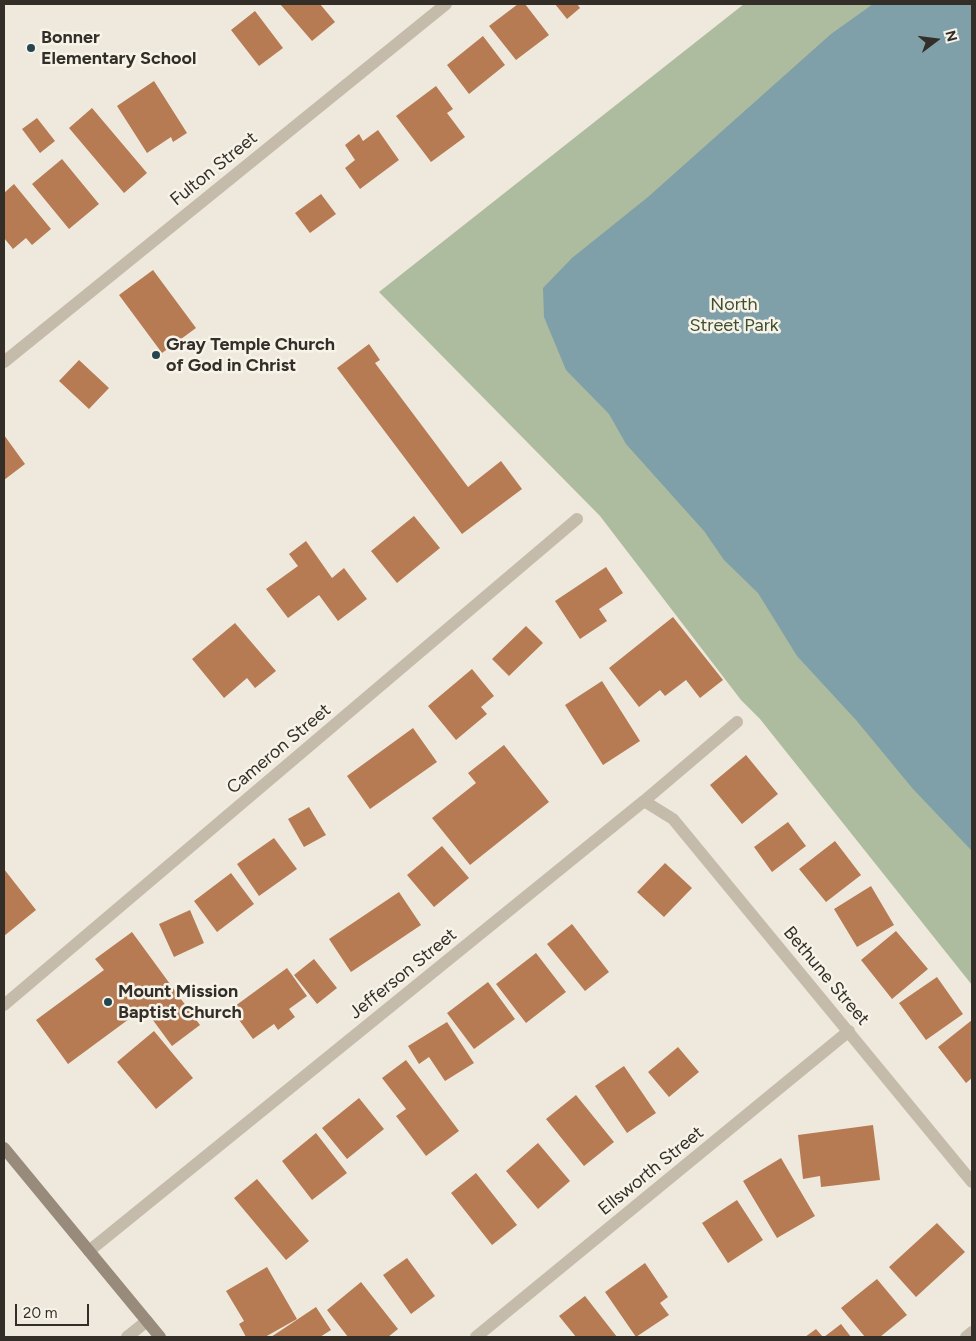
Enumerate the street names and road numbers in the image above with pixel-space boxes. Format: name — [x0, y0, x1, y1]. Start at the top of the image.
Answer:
street label: Fulton Street — [166, 127, 262, 211]
street label: Cameron Street — [223, 699, 335, 799]
street label: Bethune Street — [778, 922, 874, 1030]
street label: Jefferson Street — [345, 924, 461, 1024]
street label: Ellsworth Street — [594, 1122, 708, 1220]

